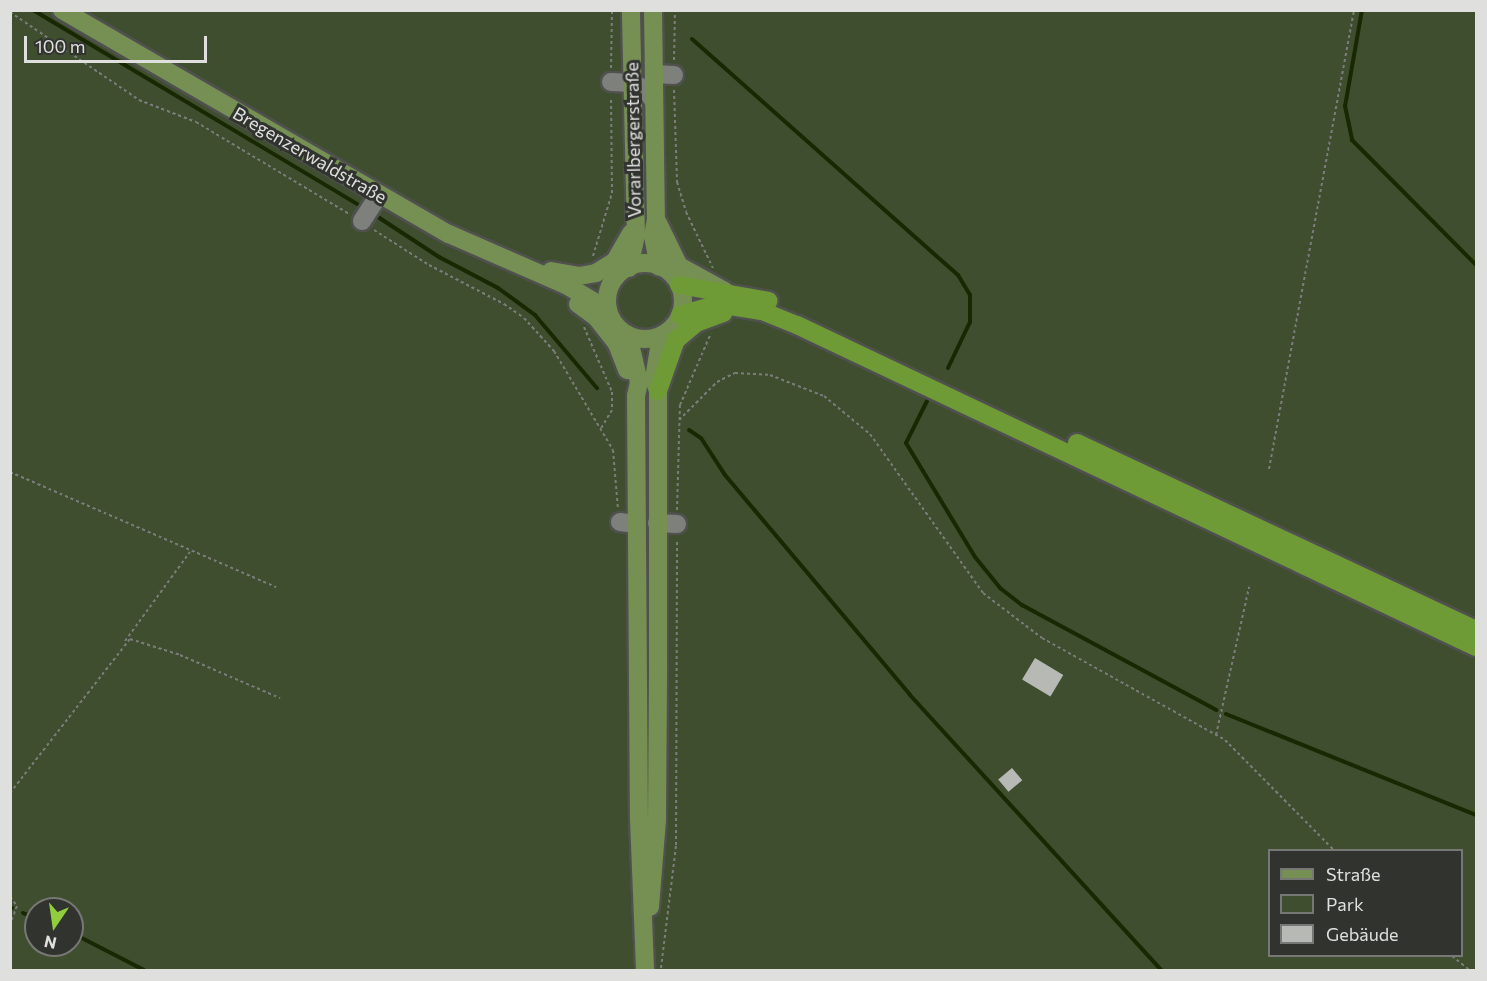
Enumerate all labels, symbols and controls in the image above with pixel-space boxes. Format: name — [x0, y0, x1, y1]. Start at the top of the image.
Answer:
scale bar — [27, 24, 210, 62]
text: 100 m — [35, 35, 85, 57]
street label: Vorarlbergerstraße — [621, 62, 645, 218]
street label: Bregenzerwaldstraße — [229, 102, 391, 208]
legend — [1268, 849, 1463, 957]
text: Straße — [1326, 863, 1381, 885]
text: Park — [1326, 893, 1364, 915]
north arrow — [24, 897, 84, 957]
text: Gebäude — [1326, 923, 1399, 945]
text: N — [42, 932, 58, 954]

